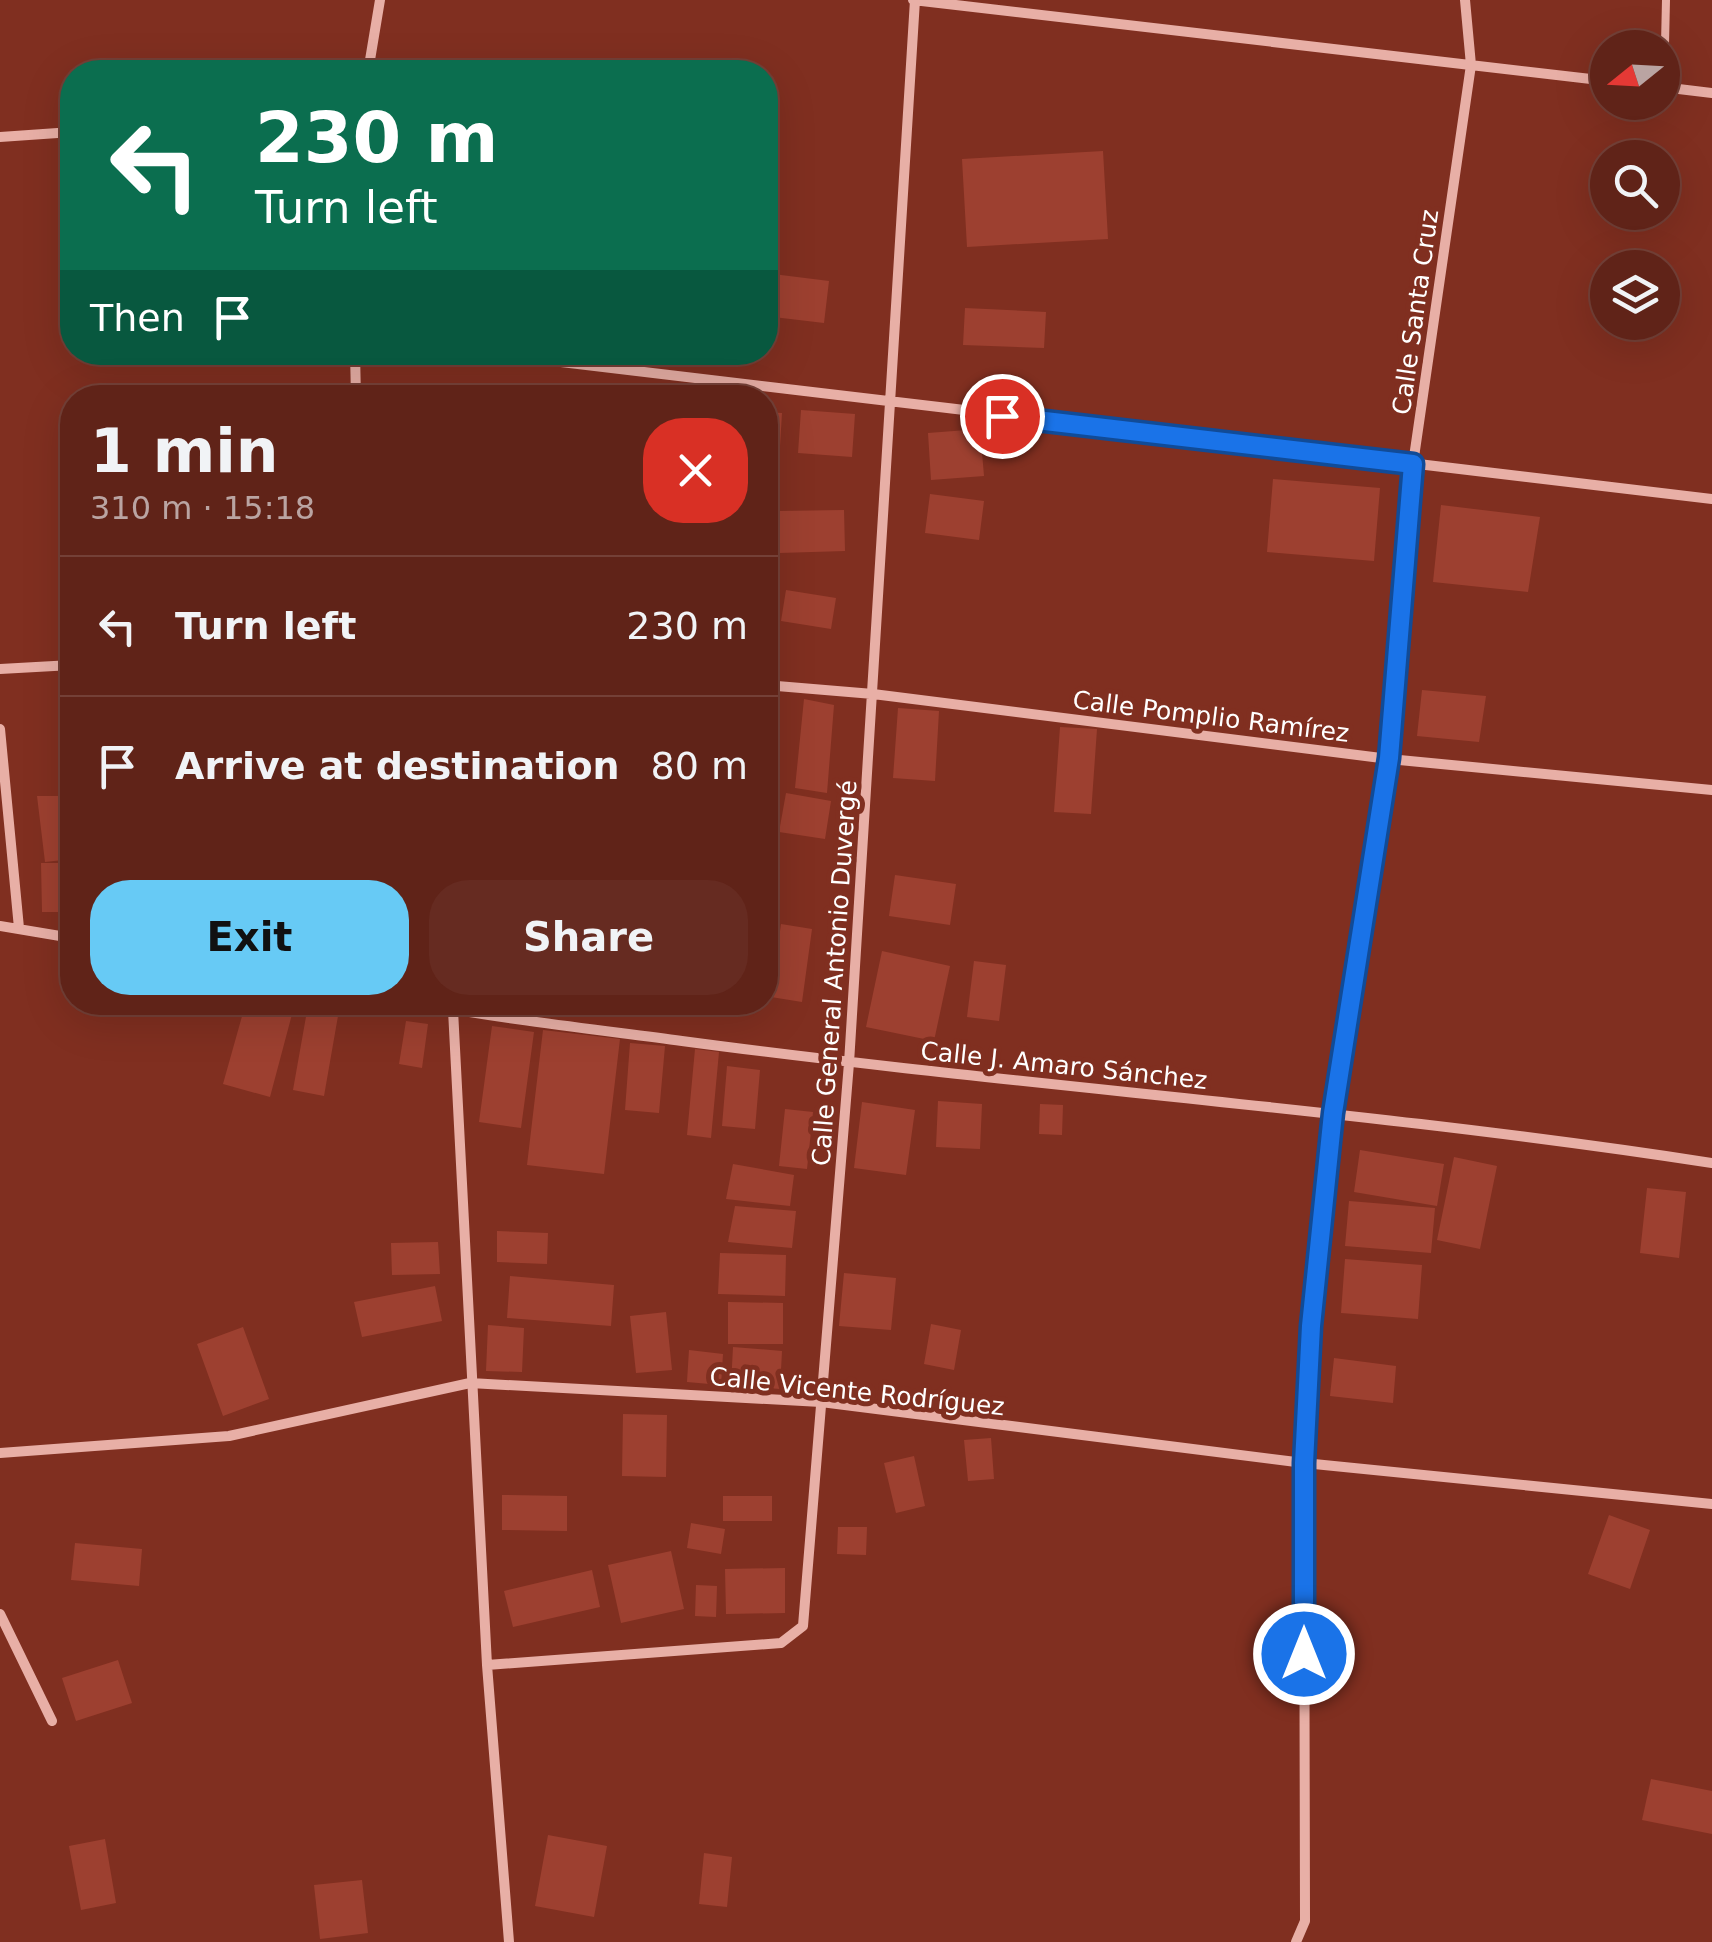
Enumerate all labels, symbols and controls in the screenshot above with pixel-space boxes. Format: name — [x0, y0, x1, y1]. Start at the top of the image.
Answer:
north arrow — [1590, 30, 1680, 120]
map controls — [1590, 30, 1680, 340]
text: 230 m — [255, 97, 498, 179]
icon: left — [90, 100, 220, 230]
button: search — [1590, 140, 1680, 230]
text: Turn left — [255, 181, 438, 234]
street label: Calle Santa Cruz — [1387, 208, 1444, 416]
button: layers — [1590, 250, 1680, 340]
icon: arrive — [205, 290, 260, 345]
text: Then — [90, 296, 185, 340]
pin — [960, 374, 1045, 459]
icon: arrive — [975, 389, 1030, 444]
text: 1 min — [90, 416, 278, 486]
button: close — [643, 418, 748, 523]
text: 310 m · 15:18 — [90, 489, 315, 527]
icon: left — [90, 599, 145, 654]
text: Turn left — [175, 604, 356, 648]
text: 230 m — [626, 604, 748, 648]
street label: Calle Pomplio Ramírez — [1071, 685, 1351, 748]
icon: arrive — [90, 739, 145, 794]
text: Arrive at destination — [175, 744, 620, 788]
text: 80 m — [651, 744, 748, 788]
street label: Calle General Antonio Duvergé — [807, 779, 862, 1167]
button: Exit — [90, 880, 409, 995]
button: Share — [429, 880, 748, 995]
street label: Calle J. Amaro Sánchez — [919, 1036, 1209, 1095]
street label: Calle Vicente Rodríguez — [708, 1362, 1006, 1421]
position arrow — [1252, 1602, 1356, 1706]

